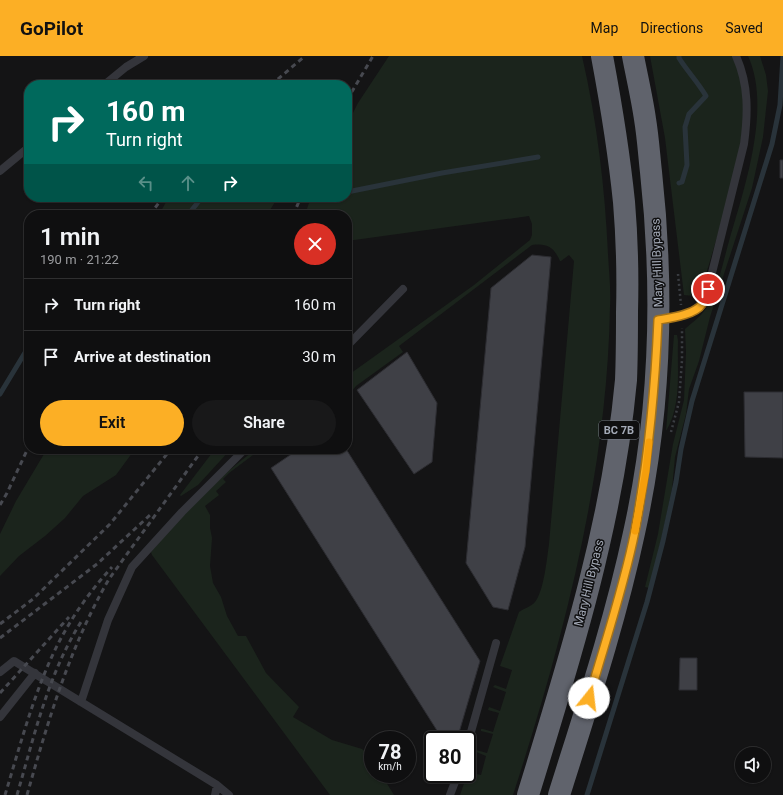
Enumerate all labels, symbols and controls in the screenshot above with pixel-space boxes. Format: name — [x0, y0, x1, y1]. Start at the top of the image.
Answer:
text: GoPilot — [20, 17, 83, 40]
text: Map — [591, 20, 618, 36]
text: Directions — [640, 20, 703, 36]
text: Saved — [725, 20, 763, 36]
text: 160 m — [106, 95, 185, 128]
icon: right — [40, 96, 92, 148]
text: Turn right — [106, 129, 183, 150]
icon: left — [135, 172, 157, 194]
icon: ahead — [177, 172, 199, 194]
icon: right — [219, 172, 241, 194]
street label: Mary Hill Bypass — [648, 218, 666, 308]
text: 1 min — [40, 223, 100, 251]
button: close — [294, 223, 336, 265]
text: 190 m · 21:22 — [40, 252, 119, 267]
pin — [691, 272, 725, 306]
icon: arrive — [697, 278, 719, 300]
icon: right — [40, 294, 62, 316]
text: Turn right — [74, 296, 140, 314]
text: 160 m — [294, 296, 336, 314]
icon: arrive — [40, 346, 62, 368]
text: Arrive at destination — [74, 348, 211, 366]
text: 30 m — [302, 348, 336, 366]
button: Exit — [40, 400, 184, 446]
button: Share — [192, 400, 336, 446]
road number: BC 7B — [599, 421, 639, 439]
street label: Mary Hill Bypass — [571, 538, 607, 628]
position arrow — [568, 677, 610, 719]
speed limit sign: 80 — [424, 731, 476, 783]
text: 78 — [379, 740, 401, 764]
map controls — [735, 747, 771, 783]
button: sound — [735, 747, 771, 783]
text: km/h — [378, 761, 402, 772]

